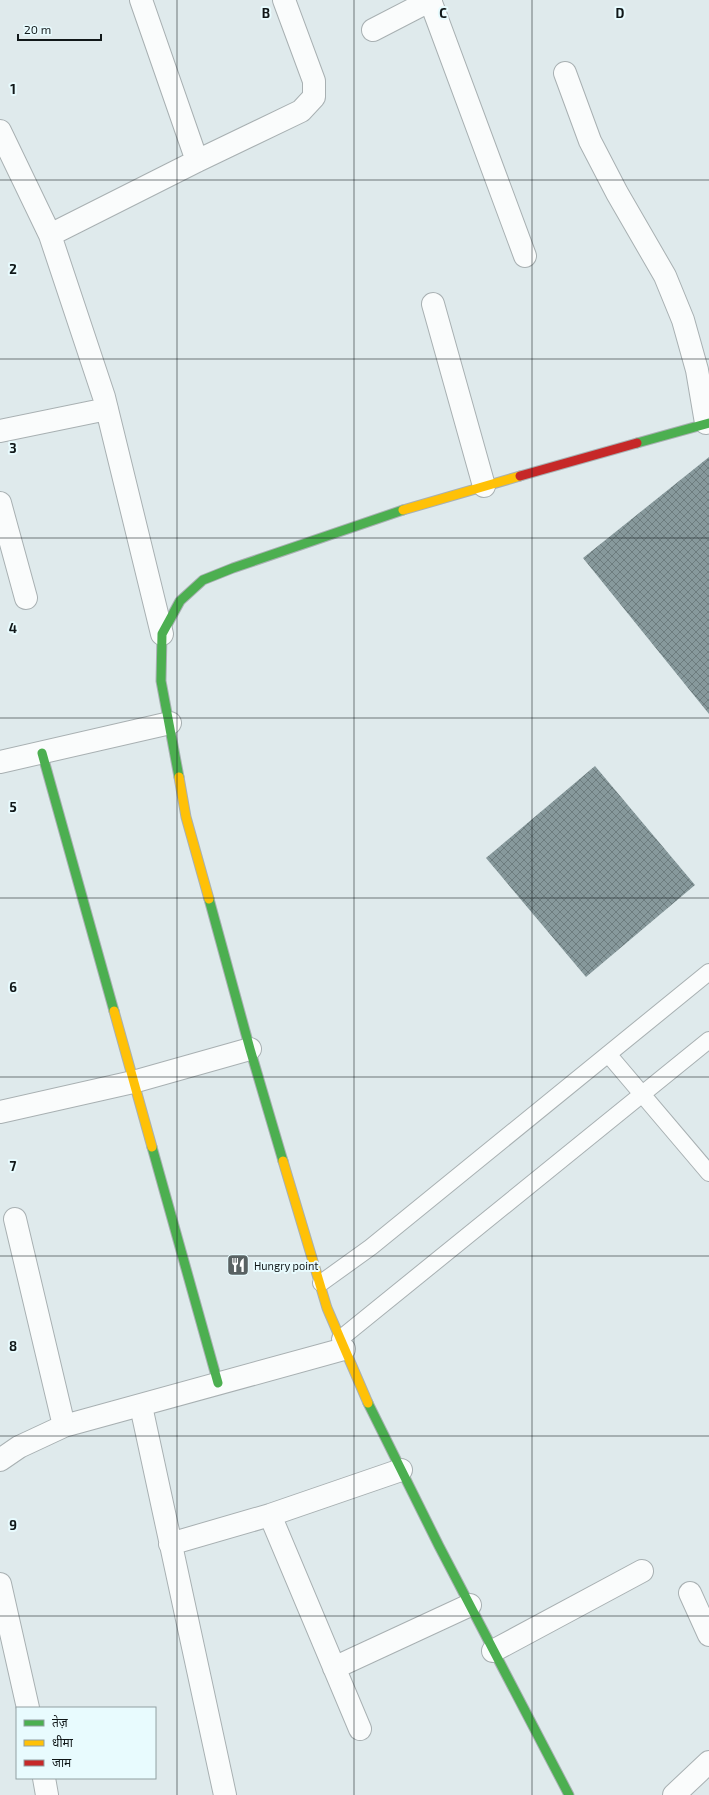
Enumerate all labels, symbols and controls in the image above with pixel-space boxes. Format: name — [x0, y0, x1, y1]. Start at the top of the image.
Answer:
text: B — [262, 5, 270, 21]
text: C — [439, 5, 447, 21]
text: D — [616, 5, 625, 21]
scale bar — [18, 16, 101, 42]
text: 20 m — [24, 22, 51, 36]
text: 1 — [10, 81, 16, 97]
text: 2 — [9, 261, 17, 277]
text: 3 — [9, 440, 17, 456]
text: 4 — [9, 620, 17, 636]
text: 5 — [9, 799, 17, 815]
text: 6 — [9, 979, 17, 995]
text: 7 — [10, 1158, 17, 1174]
restaurant icon: Hungry point — [225, 1252, 251, 1278]
place label: Hungry point — [254, 1259, 319, 1272]
text: 8 — [9, 1338, 17, 1354]
text: 9 — [9, 1517, 17, 1533]
legend — [16, 1707, 156, 1779]
text: तेज़ — [52, 1715, 69, 1729]
text: धीमा — [52, 1735, 74, 1749]
text: जाम — [52, 1755, 72, 1769]

